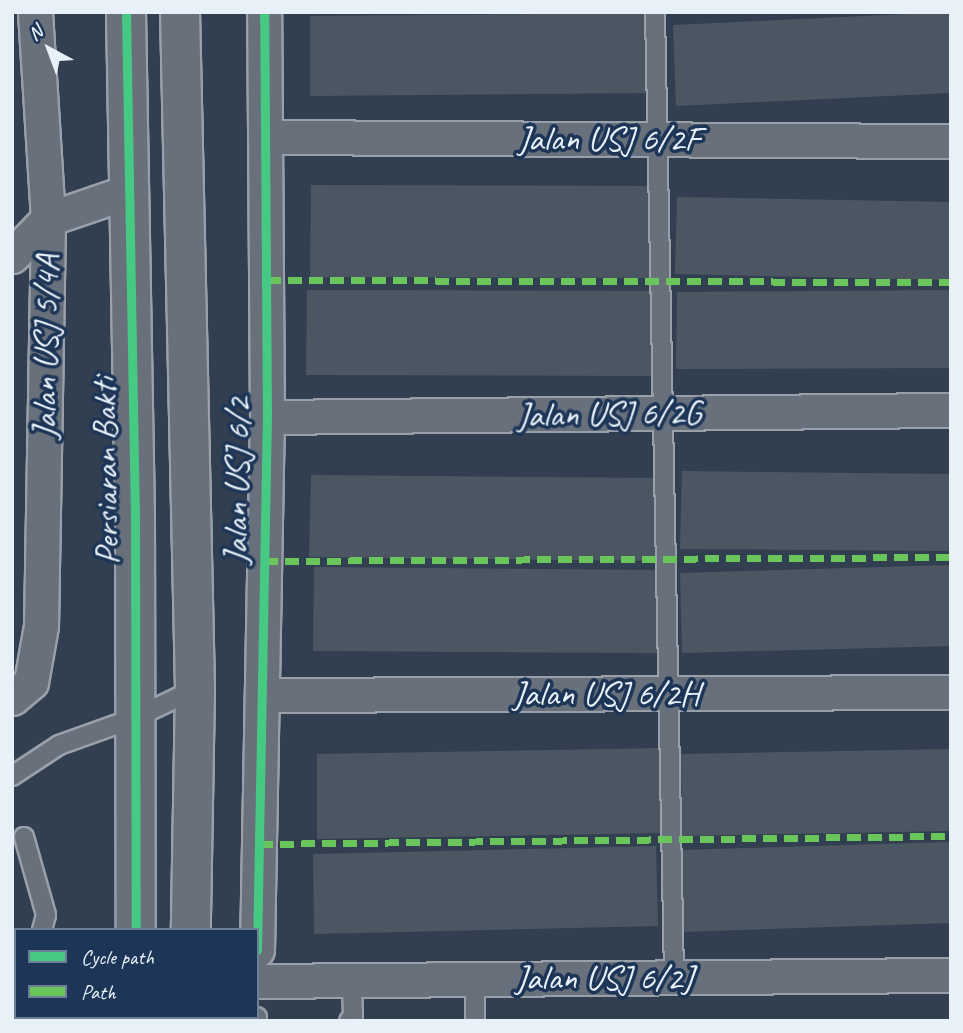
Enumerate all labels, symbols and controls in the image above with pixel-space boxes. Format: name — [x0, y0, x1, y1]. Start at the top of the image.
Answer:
north arrow — [14, 14, 84, 84]
text: N — [23, 20, 48, 46]
street label: Jalan USJ 6/2F — [518, 118, 700, 160]
street label: Jalan USJ 5/4A — [23, 255, 69, 439]
street label: Persiaran Bakti — [83, 376, 129, 566]
street label: Jalan USJ 6/2G — [517, 391, 701, 437]
street label: Jalan USJ 6/2 — [215, 397, 259, 565]
street label: Jalan USJ 6/2H — [513, 673, 699, 715]
legend — [14, 928, 259, 1019]
text: Cycle path — [81, 944, 154, 970]
street label: Jalan USJ 6/2J — [515, 957, 693, 999]
text: Path — [81, 979, 116, 1005]

